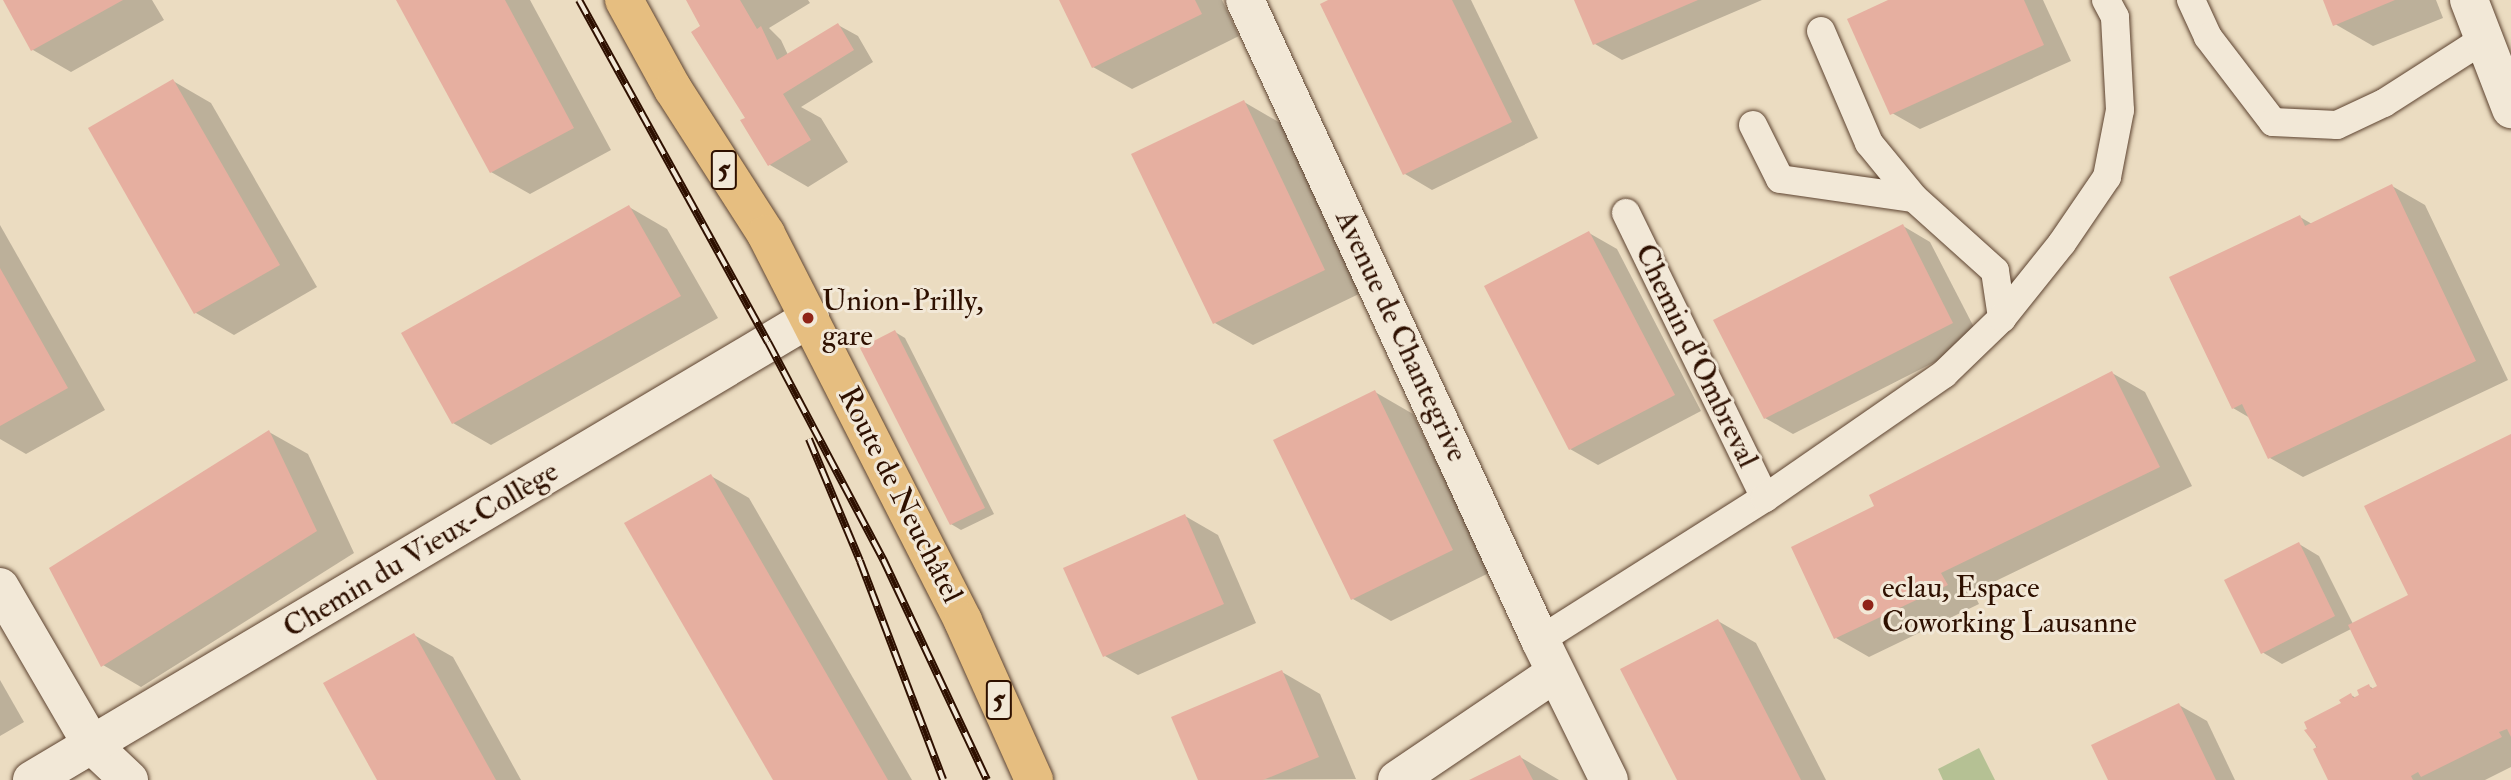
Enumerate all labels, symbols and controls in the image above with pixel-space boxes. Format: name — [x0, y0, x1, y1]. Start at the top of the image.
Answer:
road number: 5 — [710, 146, 738, 194]
street label: Avenue de Chantegrive — [1327, 205, 1475, 467]
street label: Chemin d'Ombreval — [1626, 238, 1766, 474]
place label: Union-Prilly, gare — [822, 283, 984, 354]
marker: Union-Prilly, gare — [800, 310, 816, 326]
street label: Route de Neuchâtel — [830, 381, 970, 609]
street label: Chemin du Vieux-Collège — [277, 454, 565, 646]
place label: eclau, Espace Coworking Lausanne — [1882, 570, 2137, 640]
marker: eclau, Espace Coworking Lausanne — [1860, 597, 1876, 613]
road number: 5 — [985, 676, 1013, 724]

